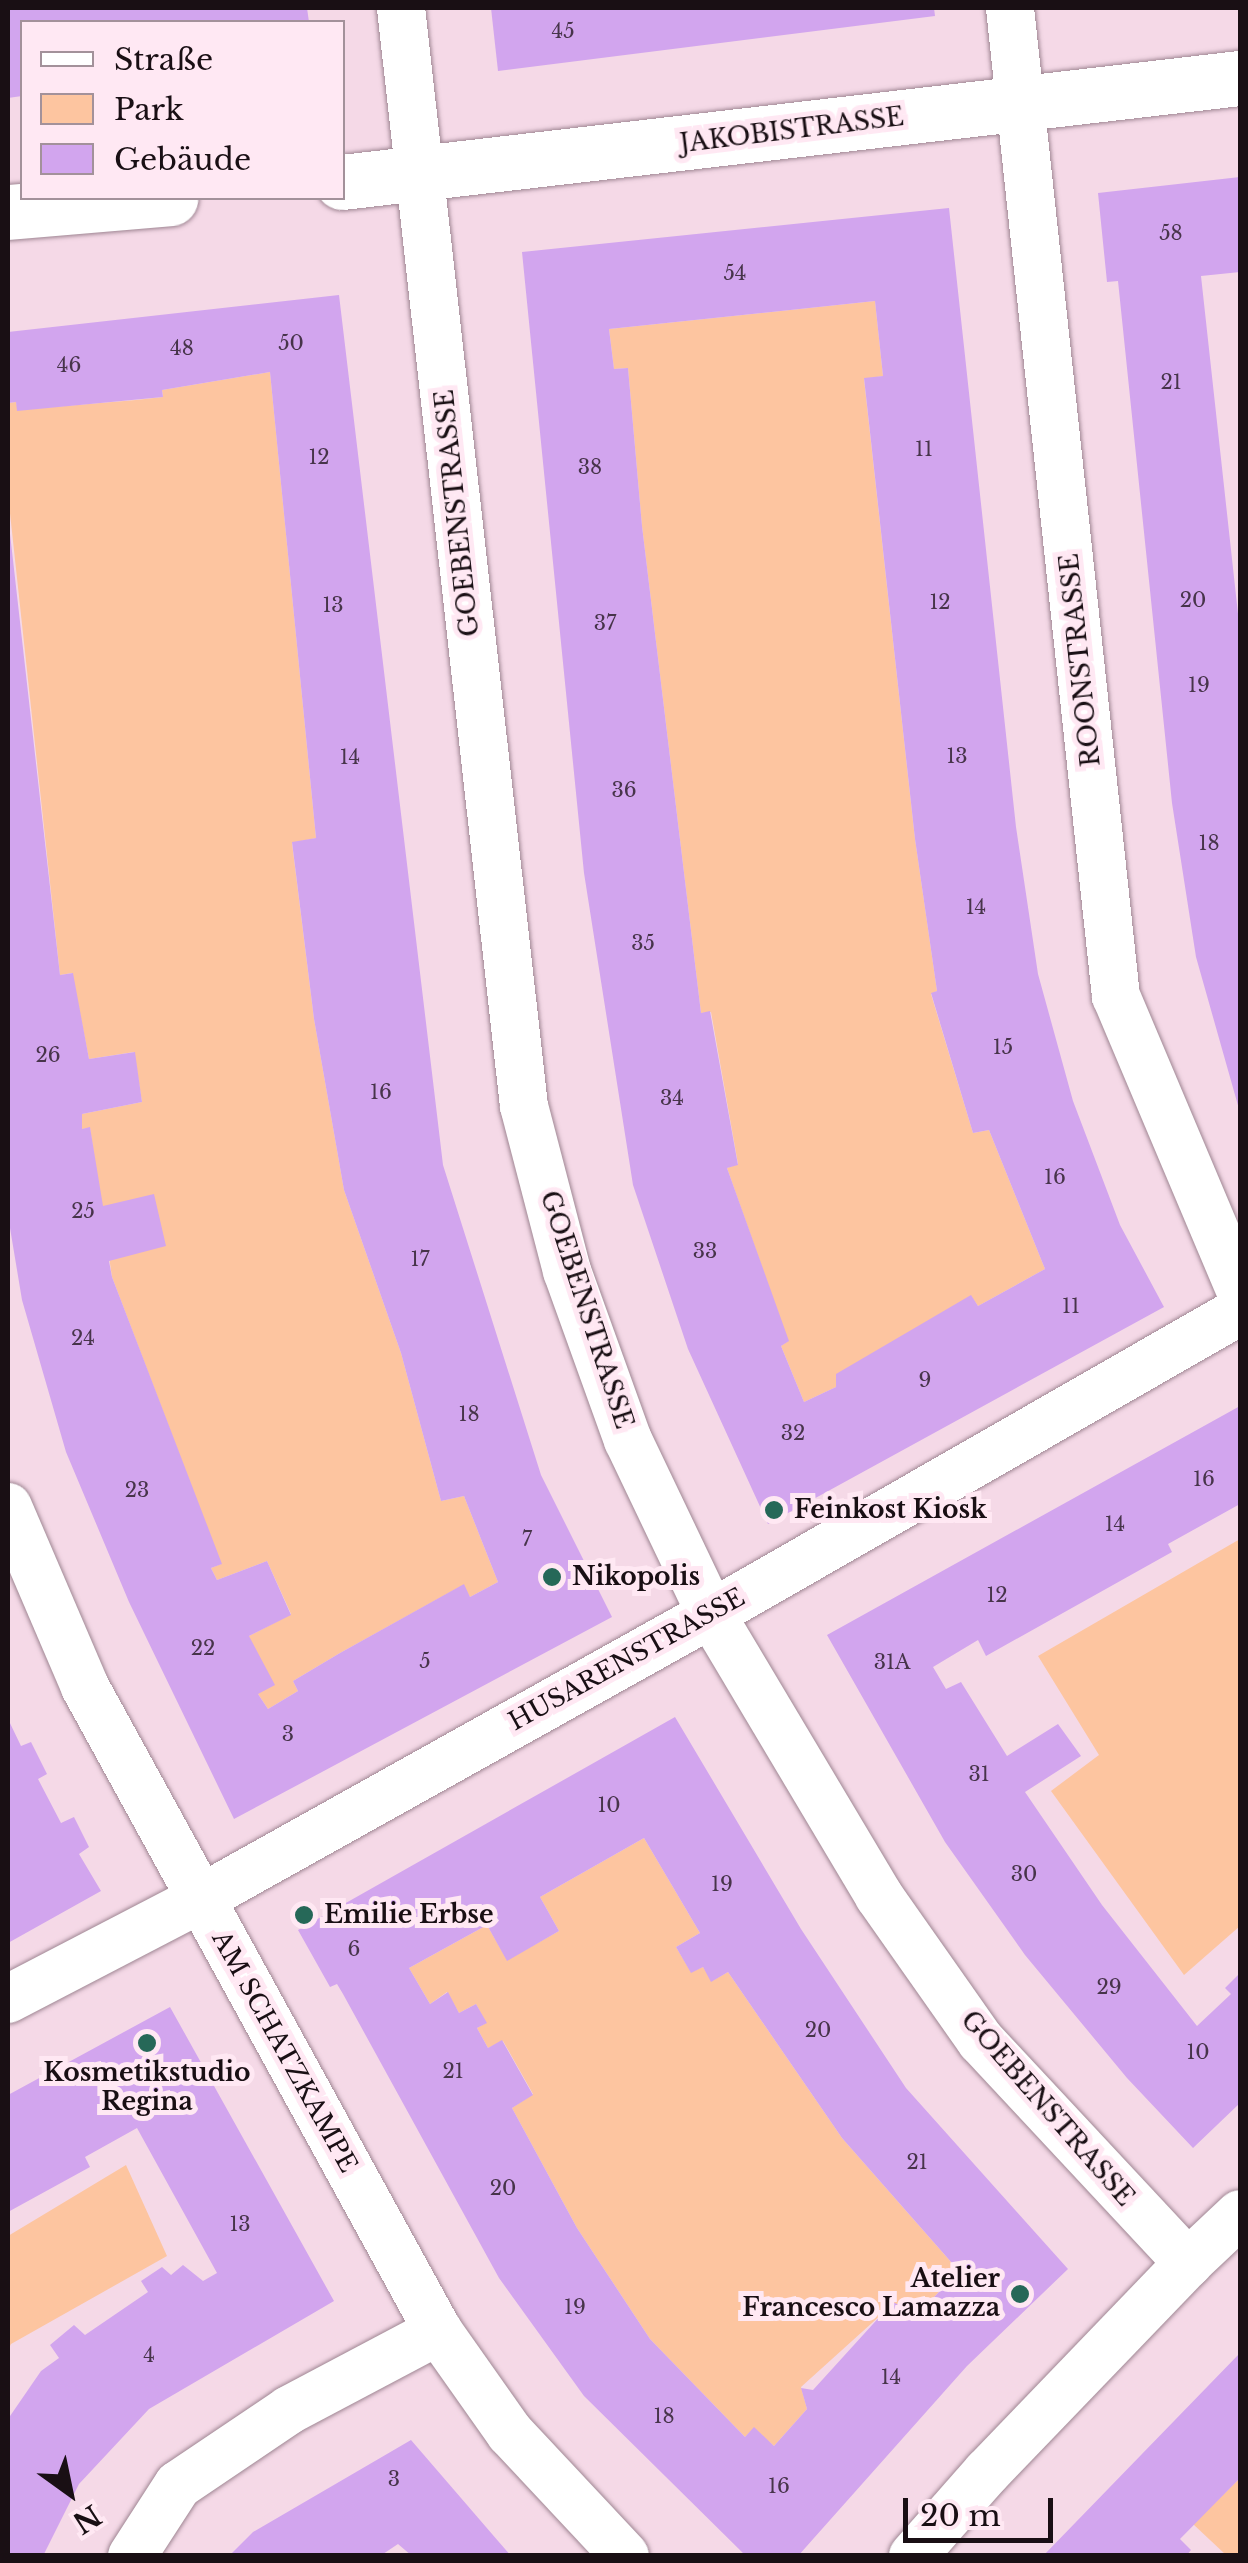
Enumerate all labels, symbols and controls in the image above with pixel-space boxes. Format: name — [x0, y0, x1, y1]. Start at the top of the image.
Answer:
house number: 45 — [551, 19, 575, 43]
legend — [20, 20, 345, 200]
text: Straße — [114, 41, 213, 78]
text: Park — [114, 91, 184, 128]
street label: JAKOBISTRASSE — [678, 102, 906, 160]
text: Gebäude — [114, 141, 251, 178]
house number: 58 — [1159, 221, 1183, 245]
house number: 54 — [723, 261, 747, 285]
house number: 50 — [278, 331, 304, 355]
house number: 48 — [170, 336, 194, 360]
house number: 46 — [57, 353, 81, 377]
house number: 21 — [1160, 370, 1182, 394]
street label: GOEBENSTRASSE — [430, 388, 486, 638]
house number: 11 — [915, 437, 933, 461]
house number: 12 — [308, 445, 330, 469]
house number: 38 — [578, 455, 602, 479]
street label: ROONSTRASSE — [1055, 552, 1107, 768]
house number: 20 — [1180, 588, 1206, 612]
house number: 12 — [929, 590, 951, 614]
house number: 13 — [322, 593, 344, 617]
house number: 37 — [594, 611, 616, 635]
house number: 19 — [1188, 673, 1210, 697]
house number: 13 — [946, 744, 968, 768]
house number: 14 — [340, 745, 360, 769]
house number: 36 — [611, 778, 637, 802]
house number: 18 — [1198, 831, 1220, 855]
house number: 14 — [966, 895, 986, 919]
house number: 35 — [631, 931, 655, 955]
house number: 15 — [993, 1035, 1013, 1059]
house number: 26 — [35, 1043, 61, 1067]
house number: 16 — [370, 1080, 392, 1104]
house number: 34 — [660, 1086, 684, 1110]
house number: 16 — [1044, 1165, 1066, 1189]
street label: GOEBENSTRASSE — [533, 1187, 639, 1433]
house number: 25 — [71, 1199, 95, 1223]
house number: 33 — [693, 1239, 717, 1263]
house number: 17 — [411, 1247, 429, 1271]
house number: 11 — [1062, 1294, 1080, 1318]
house number: 24 — [71, 1326, 95, 1350]
house number: 9 — [919, 1368, 931, 1392]
house number: 18 — [458, 1402, 480, 1426]
house number: 32 — [781, 1421, 805, 1445]
house number: 16 — [1193, 1467, 1215, 1491]
house number: 23 — [125, 1478, 149, 1502]
place label: Feinkost Kiosk — [794, 1495, 987, 1525]
marker: Feinkost Kiosk — [763, 1499, 785, 1521]
house number: 14 — [1105, 1512, 1125, 1536]
house number: 7 — [522, 1527, 532, 1551]
place label: Nikopolis — [572, 1562, 700, 1592]
marker: Nikopolis — [541, 1566, 563, 1588]
street label: HUSARENSTRASSE — [504, 1583, 750, 1737]
house number: 12 — [986, 1583, 1008, 1607]
house number: 22 — [191, 1636, 215, 1660]
house number: 5 — [419, 1649, 431, 1673]
house number: 31A — [874, 1650, 910, 1674]
house number: 3 — [282, 1722, 294, 1746]
house number: 31 — [968, 1762, 990, 1786]
house number: 10 — [597, 1793, 621, 1817]
house number: 30 — [1011, 1862, 1037, 1886]
house number: 19 — [711, 1872, 733, 1896]
place label: Emilie Erbse — [324, 1900, 494, 1930]
marker: Emilie Erbse — [293, 1904, 315, 1926]
street label: AM SCHATZKAMPE — [205, 1926, 363, 2178]
house number: 6 — [348, 1937, 360, 1961]
house number: 29 — [1096, 1975, 1122, 1999]
street label: GOEBENSTRASSE — [954, 2005, 1140, 2213]
house number: 20 — [805, 2018, 831, 2042]
marker: Kosmetikstudio Regina — [136, 2032, 158, 2054]
house number: 10 — [1186, 2040, 1210, 2064]
place label: Kosmetikstudio Regina — [43, 2059, 251, 2118]
house number: 21 — [442, 2059, 464, 2083]
house number: 21 — [906, 2150, 928, 2174]
house number: 20 — [490, 2176, 516, 2200]
house number: 13 — [229, 2212, 251, 2236]
place label: Atelier Francesco Lamazza — [742, 2265, 1000, 2324]
marker: Atelier Francesco Lamazza — [1009, 2283, 1031, 2305]
house number: 19 — [564, 2295, 586, 2319]
house number: 4 — [143, 2343, 155, 2367]
house number: 14 — [881, 2365, 901, 2389]
house number: 18 — [653, 2404, 675, 2428]
north arrow — [20, 2443, 120, 2543]
house number: 3 — [388, 2467, 400, 2491]
house number: 16 — [768, 2474, 790, 2498]
scale bar — [908, 2478, 1058, 2540]
text: N — [66, 2497, 107, 2540]
text: 20 m — [920, 2497, 1001, 2534]

